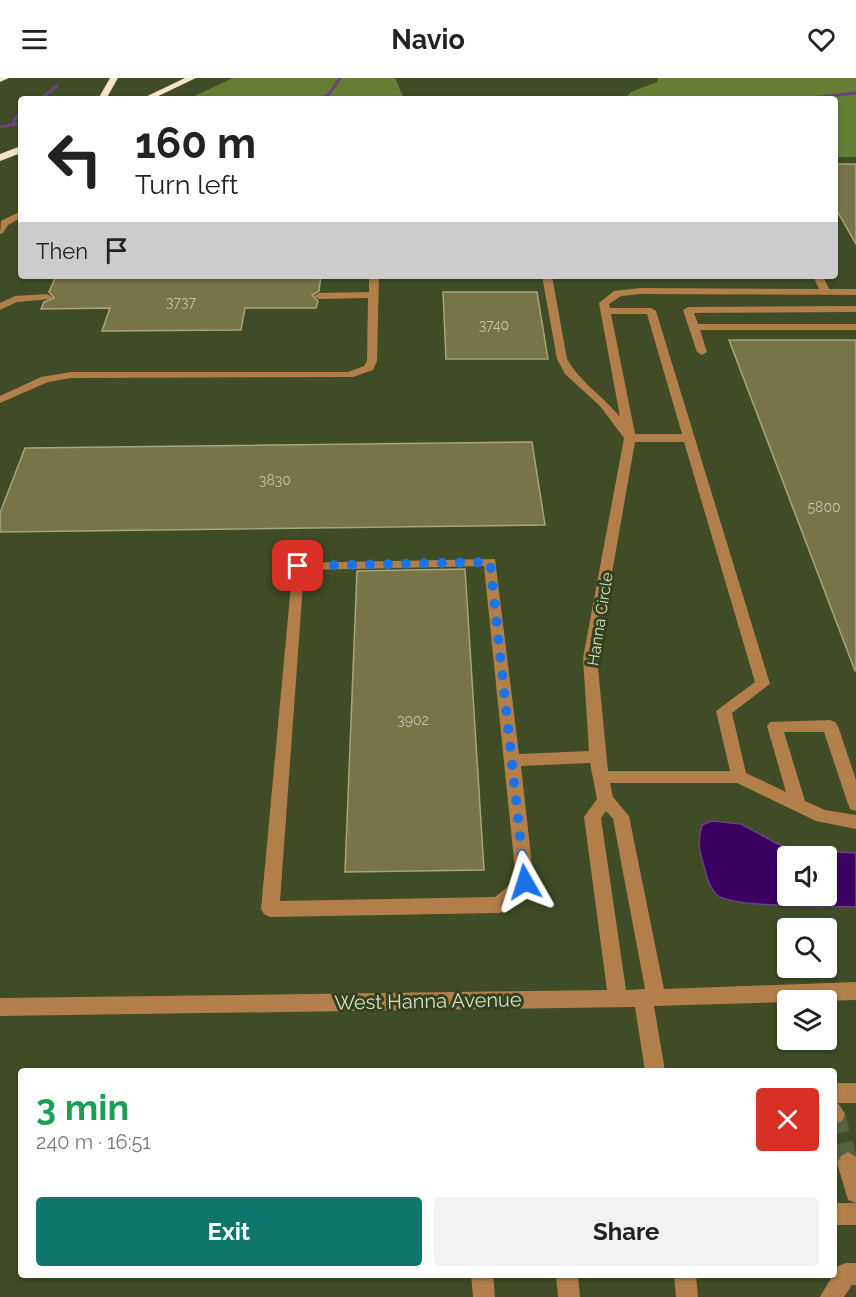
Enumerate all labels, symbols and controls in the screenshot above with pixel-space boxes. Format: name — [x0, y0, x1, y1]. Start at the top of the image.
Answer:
icon: menu — [18, 23, 51, 56]
icon: heart — [805, 23, 838, 56]
text: Navio — [391, 24, 465, 55]
text: 160 m — [135, 119, 256, 168]
icon: left — [36, 120, 114, 198]
text: Turn left — [135, 169, 238, 200]
icon: arrive — [100, 234, 133, 267]
text: Then — [36, 238, 88, 264]
house number: 3737 — [166, 294, 196, 310]
house number: 3740 — [479, 317, 509, 333]
house number: 3830 — [259, 472, 291, 488]
house number: 5800 — [807, 499, 841, 515]
pin — [272, 540, 323, 591]
icon: arrive — [281, 549, 314, 582]
street label: Hanna Circle — [583, 571, 617, 667]
house number: 3902 — [397, 712, 429, 728]
map controls — [777, 846, 837, 1050]
button: sound — [777, 846, 837, 906]
position arrow — [493, 850, 557, 914]
button: search — [777, 918, 837, 978]
street label: West Hanna Avenue — [334, 987, 522, 1015]
button: layers — [777, 990, 837, 1050]
text: 3 min — [36, 1086, 129, 1128]
button: close — [756, 1088, 819, 1151]
text: 240 m · 16:51 — [36, 1130, 151, 1154]
button: Exit — [36, 1197, 422, 1266]
button: Share — [434, 1197, 819, 1266]

